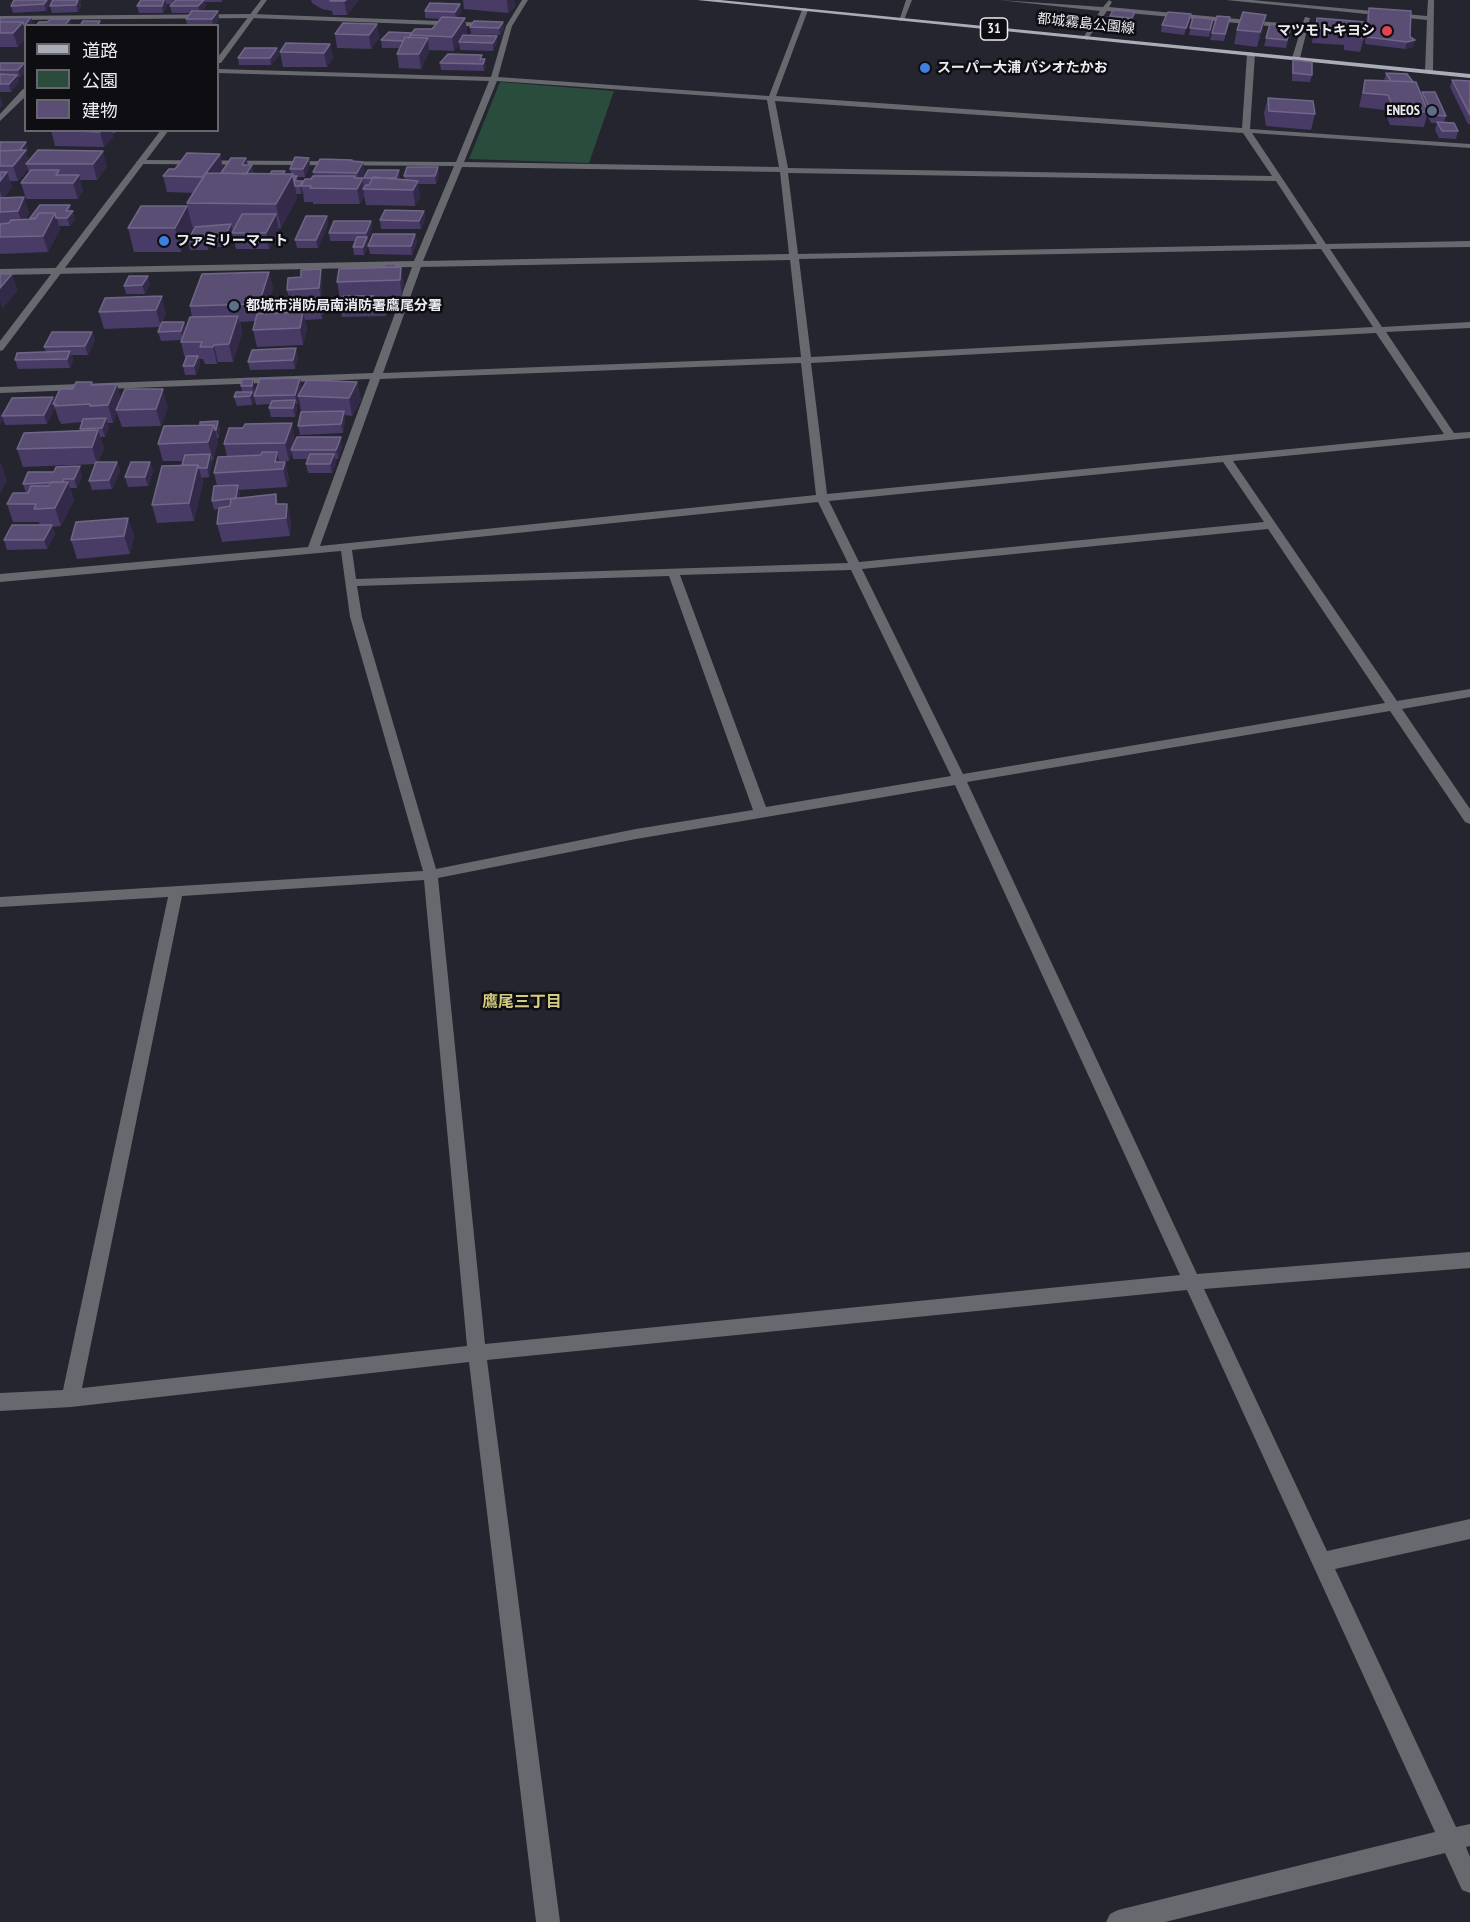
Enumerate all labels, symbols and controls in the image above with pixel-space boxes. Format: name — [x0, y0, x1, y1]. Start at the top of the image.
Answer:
street label: 都城霧島公園線 — [1036, 11, 1136, 37]
road number: 31 — [980, 18, 1008, 40]
place label: マツモトキヨシ — [1277, 23, 1375, 39]
legend — [24, 24, 219, 132]
marker: マツモトキヨシ — [1380, 24, 1394, 38]
text: 道路 — [82, 39, 118, 62]
place label: スーパー大浦 パシオたかお — [937, 60, 1108, 76]
marker: スーパー大浦 パシオたかお — [918, 61, 932, 75]
text: 公園 — [82, 69, 118, 92]
text: 建物 — [82, 99, 118, 122]
place label: ENEOS — [1387, 103, 1420, 119]
marker: ENEOS — [1425, 104, 1439, 118]
place label: ファミリーマート — [176, 233, 288, 249]
marker: ファミリーマート — [157, 234, 171, 248]
place label: 都城市消防局南消防署鷹尾分署 — [246, 298, 442, 314]
marker: 都城市消防局南消防署鷹尾分署 — [227, 299, 241, 313]
district label: 鷹尾三丁目 — [482, 992, 562, 1012]

